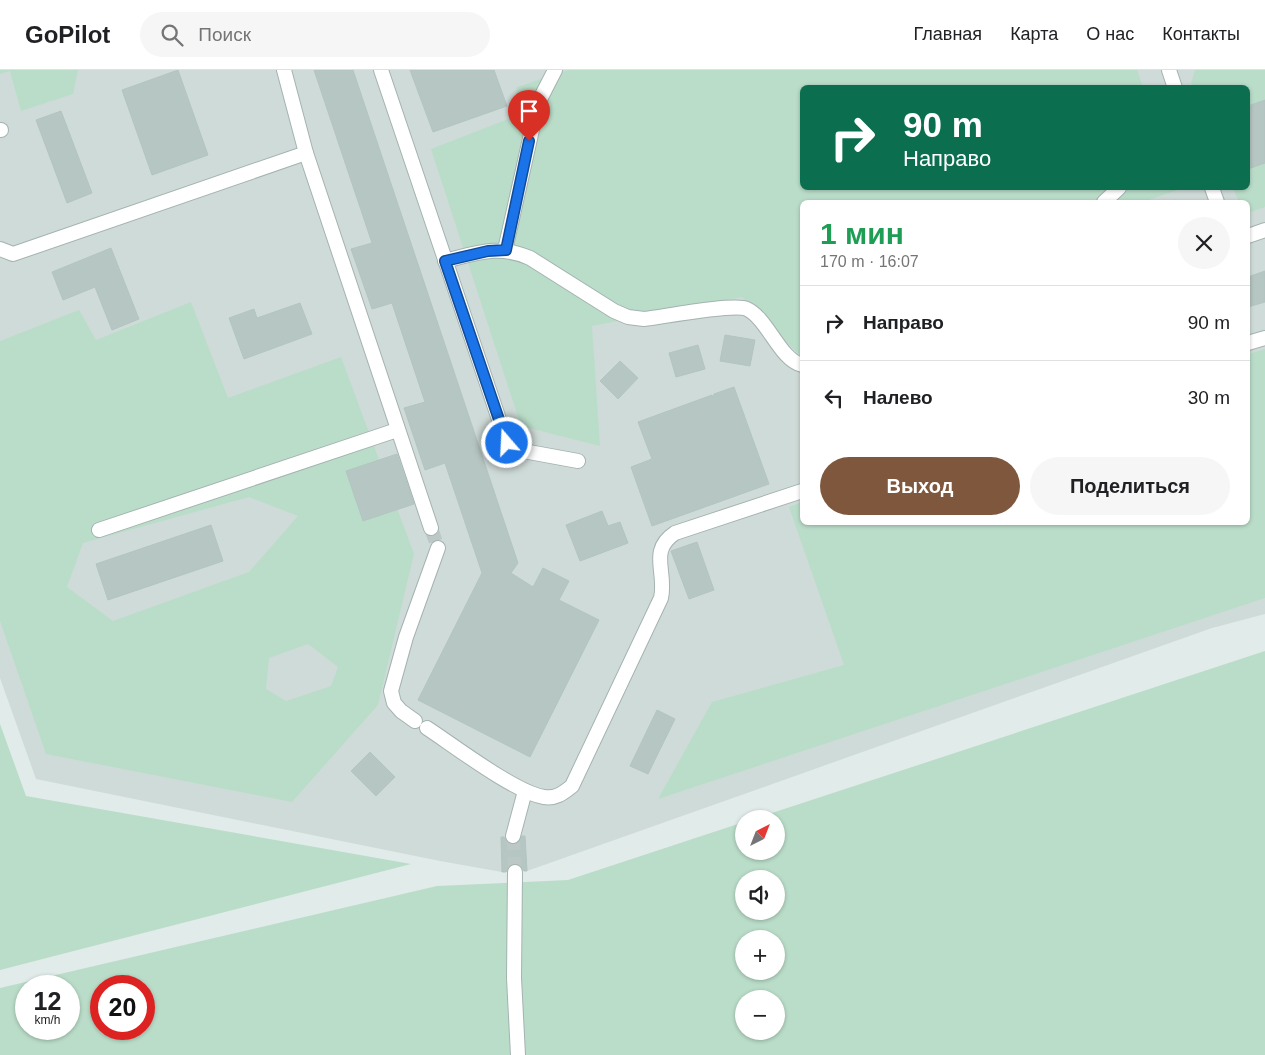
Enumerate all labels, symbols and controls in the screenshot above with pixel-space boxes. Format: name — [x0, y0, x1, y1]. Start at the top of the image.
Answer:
search box — [140, 12, 490, 57]
text: GoPilot — [25, 21, 110, 48]
icon: search — [158, 21, 186, 49]
text: Поиск — [198, 24, 251, 45]
text: Главная — [914, 24, 982, 44]
text: Карта — [1010, 24, 1058, 44]
text: О нас — [1086, 24, 1134, 44]
text: Контакты — [1162, 24, 1240, 44]
pin — [508, 90, 550, 141]
icon: arrive — [515, 97, 543, 125]
icon: right — [820, 105, 885, 170]
text: 90 m — [903, 105, 983, 144]
text: Направо — [903, 146, 991, 171]
text: 1 мин — [820, 217, 904, 250]
button: close — [1178, 217, 1230, 269]
text: 170 m · 16:07 — [820, 253, 919, 270]
icon: right — [820, 309, 848, 337]
text: Направо — [863, 312, 944, 333]
text: 90 m — [1188, 312, 1230, 333]
icon: left — [820, 384, 848, 412]
text: Налево — [863, 387, 933, 408]
text: 30 m — [1188, 387, 1230, 408]
position arrow — [480, 416, 532, 468]
button: Выход — [820, 457, 1020, 515]
button: Поделиться — [1030, 457, 1230, 515]
north arrow — [735, 810, 785, 860]
map controls — [735, 810, 785, 1040]
button: sound — [735, 870, 785, 920]
button: + — [735, 930, 785, 980]
speed limit sign: 20 — [90, 975, 155, 1040]
text: 12 — [34, 987, 61, 1015]
button: − — [735, 990, 785, 1040]
text: km/h — [34, 1013, 61, 1027]

